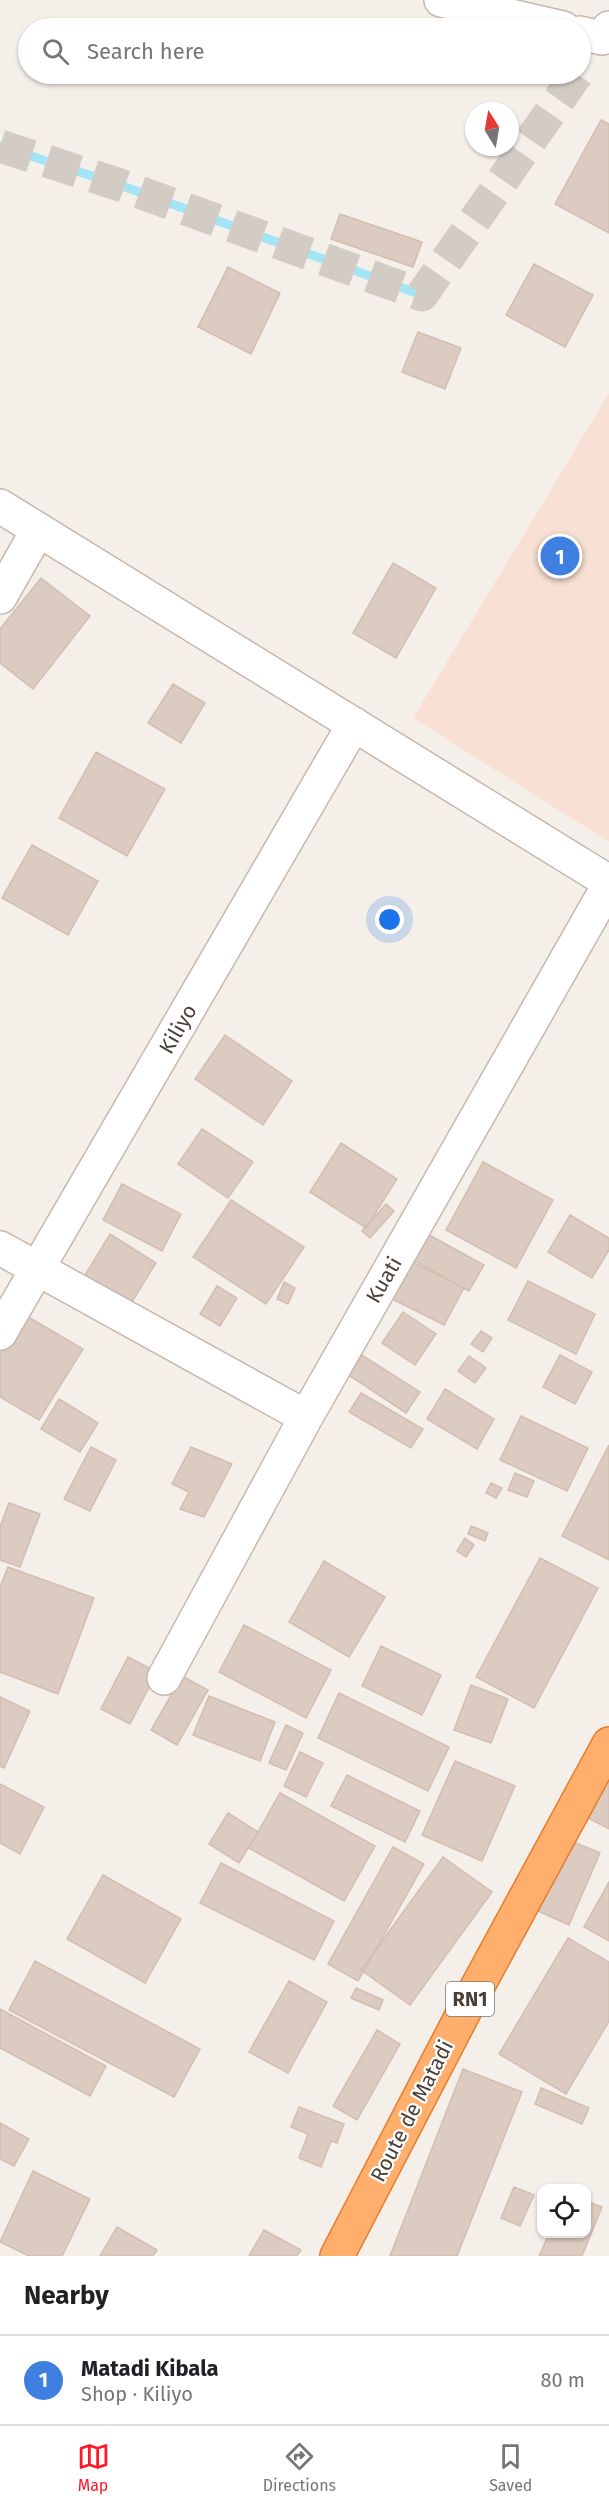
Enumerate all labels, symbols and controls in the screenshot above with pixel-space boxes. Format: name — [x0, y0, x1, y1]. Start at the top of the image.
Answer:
search box — [18, 18, 591, 84]
icon: search — [39, 35, 72, 68]
text: Search here — [87, 38, 205, 65]
north arrow — [465, 102, 519, 156]
pin: 1 — [540, 534, 580, 578]
your location — [375, 905, 404, 934]
street label: Kiliyo — [154, 1000, 202, 1058]
street label: Kuati — [360, 1252, 408, 1308]
road number: RN1 — [446, 1982, 494, 2016]
street label: Route de Matadi — [365, 2036, 459, 2186]
map controls — [537, 2184, 591, 2238]
button: locate — [537, 2184, 591, 2238]
text: Nearby — [24, 2280, 109, 2311]
text: Matadi Kibala — [81, 2355, 219, 2382]
text: 1 — [39, 2368, 48, 2392]
text: 80 m — [540, 2368, 585, 2392]
text: Shop · Kiliyo — [81, 2382, 193, 2406]
tab: Map — [77, 2440, 110, 2495]
tab: Directions — [263, 2440, 336, 2495]
tab: Saved — [489, 2440, 532, 2495]

